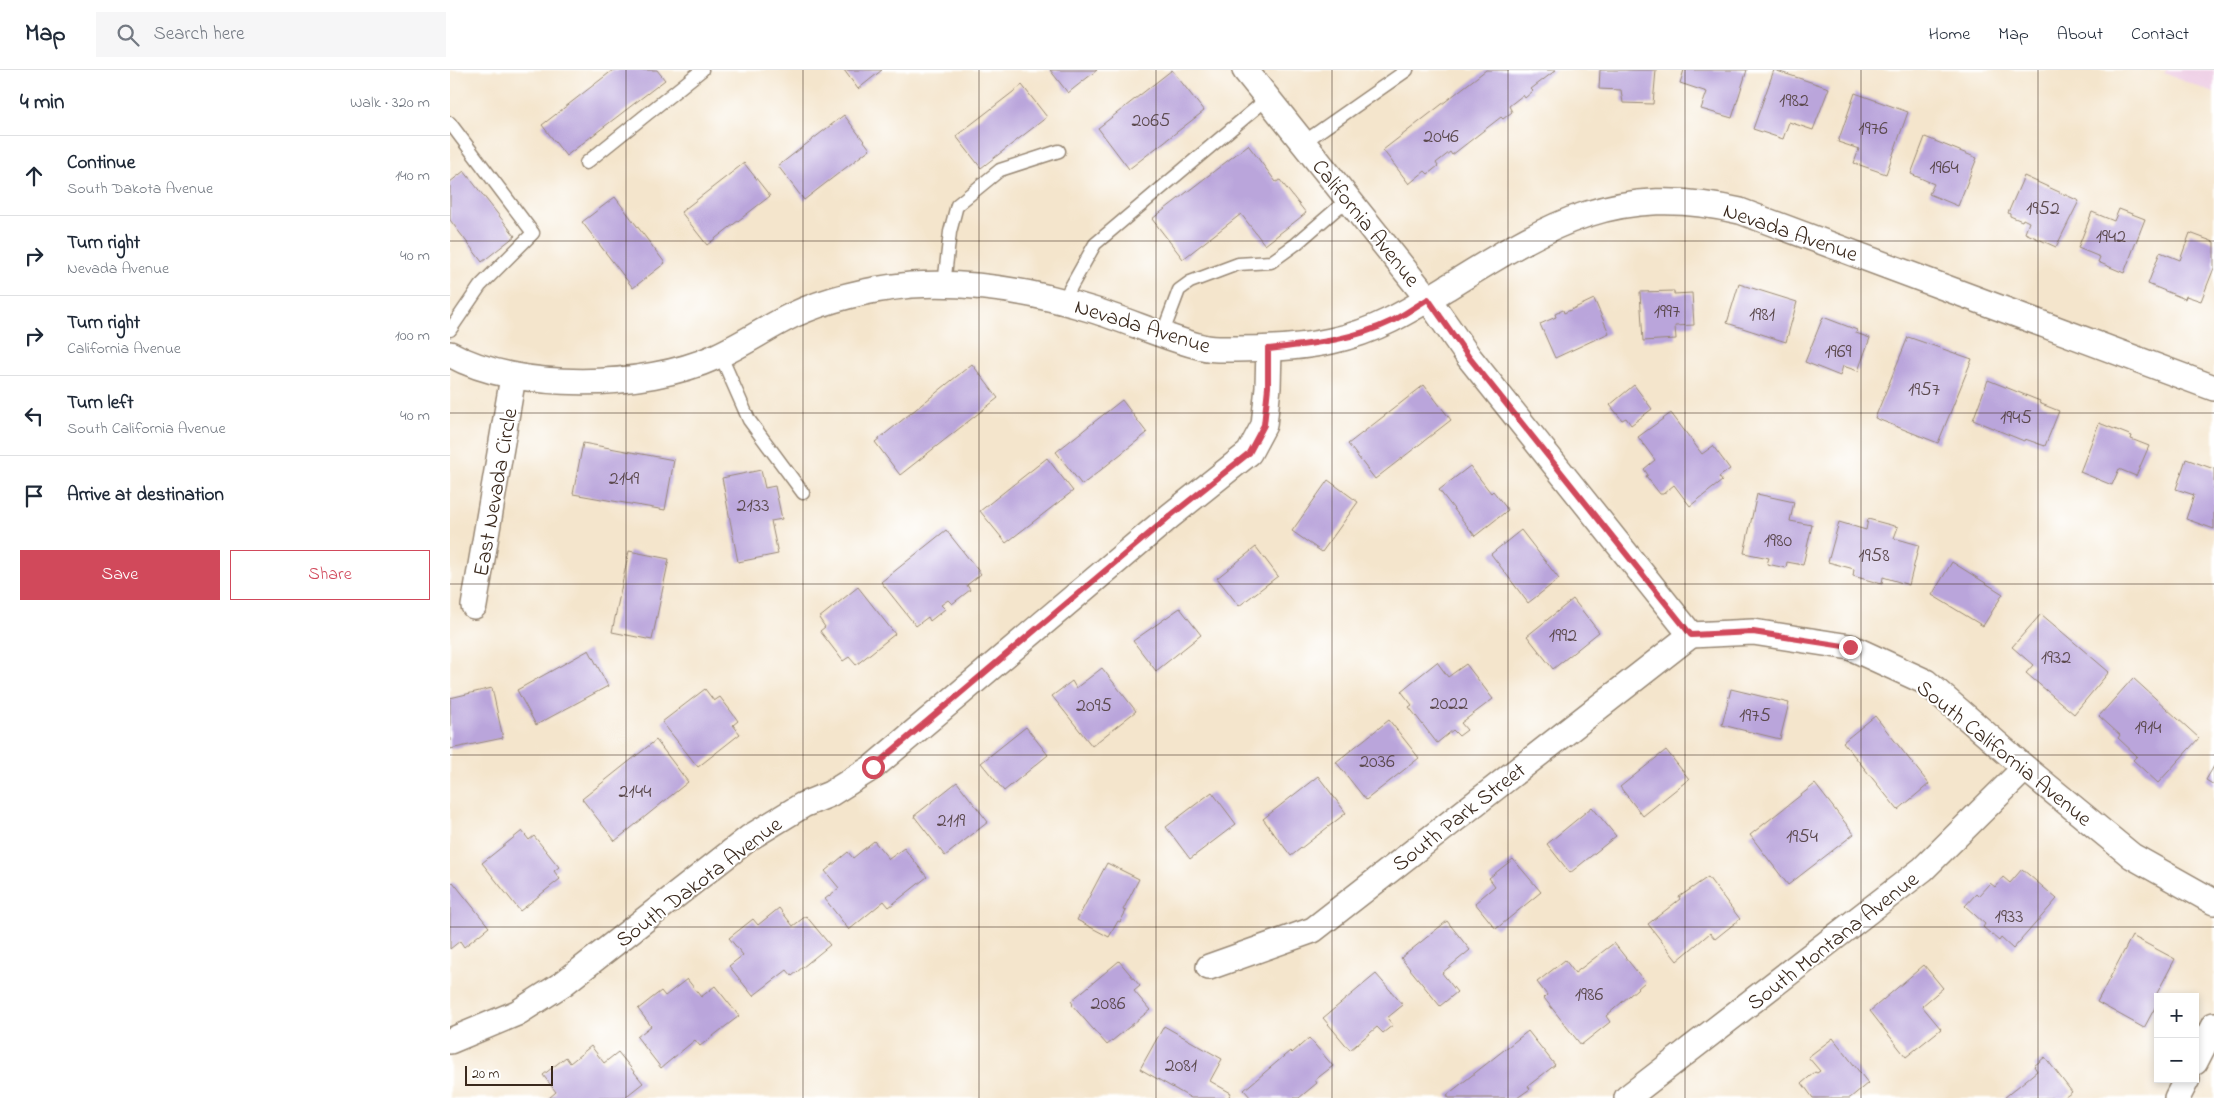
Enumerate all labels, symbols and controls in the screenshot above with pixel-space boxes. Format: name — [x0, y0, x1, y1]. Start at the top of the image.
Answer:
search box — [96, 12, 446, 57]
text: Map — [25, 17, 66, 52]
icon: search — [114, 21, 142, 49]
text: Search here — [154, 21, 245, 48]
text: Home — [1929, 22, 1970, 48]
text: Map — [1998, 22, 2029, 48]
text: About — [2057, 22, 2103, 48]
text: Contact — [2131, 22, 2189, 48]
house number: 1982 — [1779, 87, 1809, 116]
text: 4 min — [20, 88, 64, 118]
text: Walk · 320 m — [350, 91, 430, 115]
house number: 2065 — [1132, 107, 1170, 136]
house number: 1976 — [1858, 115, 1888, 144]
house number: 2046 — [1423, 123, 1459, 152]
text: Continue — [67, 150, 135, 177]
street label: California Avenue — [1303, 153, 1427, 295]
house number: 1964 — [1929, 154, 1959, 183]
icon: ahead — [20, 162, 48, 190]
text: 140 m — [395, 164, 430, 188]
text: South Dakota Avenue — [67, 177, 213, 201]
house number: 1952 — [2026, 195, 2060, 224]
street label: Nevada Avenue — [1718, 196, 1862, 272]
house number: 1942 — [2096, 223, 2126, 252]
text: Turn right — [67, 230, 140, 257]
icon: right — [20, 242, 48, 270]
text: 40 m — [400, 244, 430, 268]
text: Nevada Avenue — [67, 257, 169, 281]
street label: Nevada Avenue — [1070, 292, 1214, 364]
house number: 1997 — [1654, 298, 1680, 327]
house number: 1981 — [1749, 301, 1775, 330]
text: Turn right — [67, 310, 140, 337]
icon: right — [20, 322, 48, 350]
text: 100 m — [395, 324, 430, 348]
text: California Avenue — [67, 337, 181, 361]
house number: 1969 — [1824, 338, 1852, 367]
house number: 1957 — [1908, 376, 1940, 405]
text: Turn left — [67, 390, 134, 417]
icon: left — [20, 402, 48, 430]
text: 40 m — [400, 404, 430, 428]
house number: 1945 — [2000, 404, 2032, 433]
street label: East Nevada Circle — [466, 406, 528, 579]
text: South California Avenue — [67, 417, 226, 441]
house number: 2149 — [609, 465, 639, 494]
icon: arrive — [20, 482, 48, 510]
text: Arrive at destination — [67, 482, 224, 509]
house number: 2133 — [737, 492, 769, 521]
house number: 1980 — [1764, 527, 1793, 556]
house number: 1958 — [1858, 542, 1890, 571]
button: Save — [20, 550, 220, 600]
button: Share — [230, 550, 430, 600]
house number: 1992 — [1549, 622, 1577, 651]
route end — [1839, 636, 1862, 659]
house number: 1932 — [2041, 644, 2071, 673]
street label: South California Avenue — [1908, 673, 2098, 835]
house number: 2022 — [1430, 690, 1468, 719]
house number: 2095 — [1076, 692, 1112, 721]
house number: 1975 — [1739, 702, 1771, 731]
house number: 1914 — [2135, 714, 2161, 743]
house number: 2036 — [1359, 748, 1395, 777]
street label: South Park Street — [1386, 755, 1534, 881]
route start — [862, 756, 885, 779]
house number: 2144 — [619, 778, 651, 807]
house number: 2119 — [937, 807, 965, 836]
street label: South Dakota Avenue — [610, 810, 790, 957]
house number: 1954 — [1786, 823, 1818, 852]
street label: South Montana Avenue — [1741, 865, 1927, 1020]
house number: 1933 — [1995, 903, 2023, 932]
house number: 1986 — [1575, 981, 1604, 1010]
house number: 2086 — [1091, 990, 1126, 1019]
map controls — [2154, 993, 2199, 1083]
button: + — [2154, 993, 2199, 1038]
button: − — [2154, 1038, 2199, 1083]
house number: 2081 — [1165, 1052, 1197, 1081]
scale bar — [465, 1063, 552, 1086]
text: 20 m — [472, 1064, 499, 1085]

